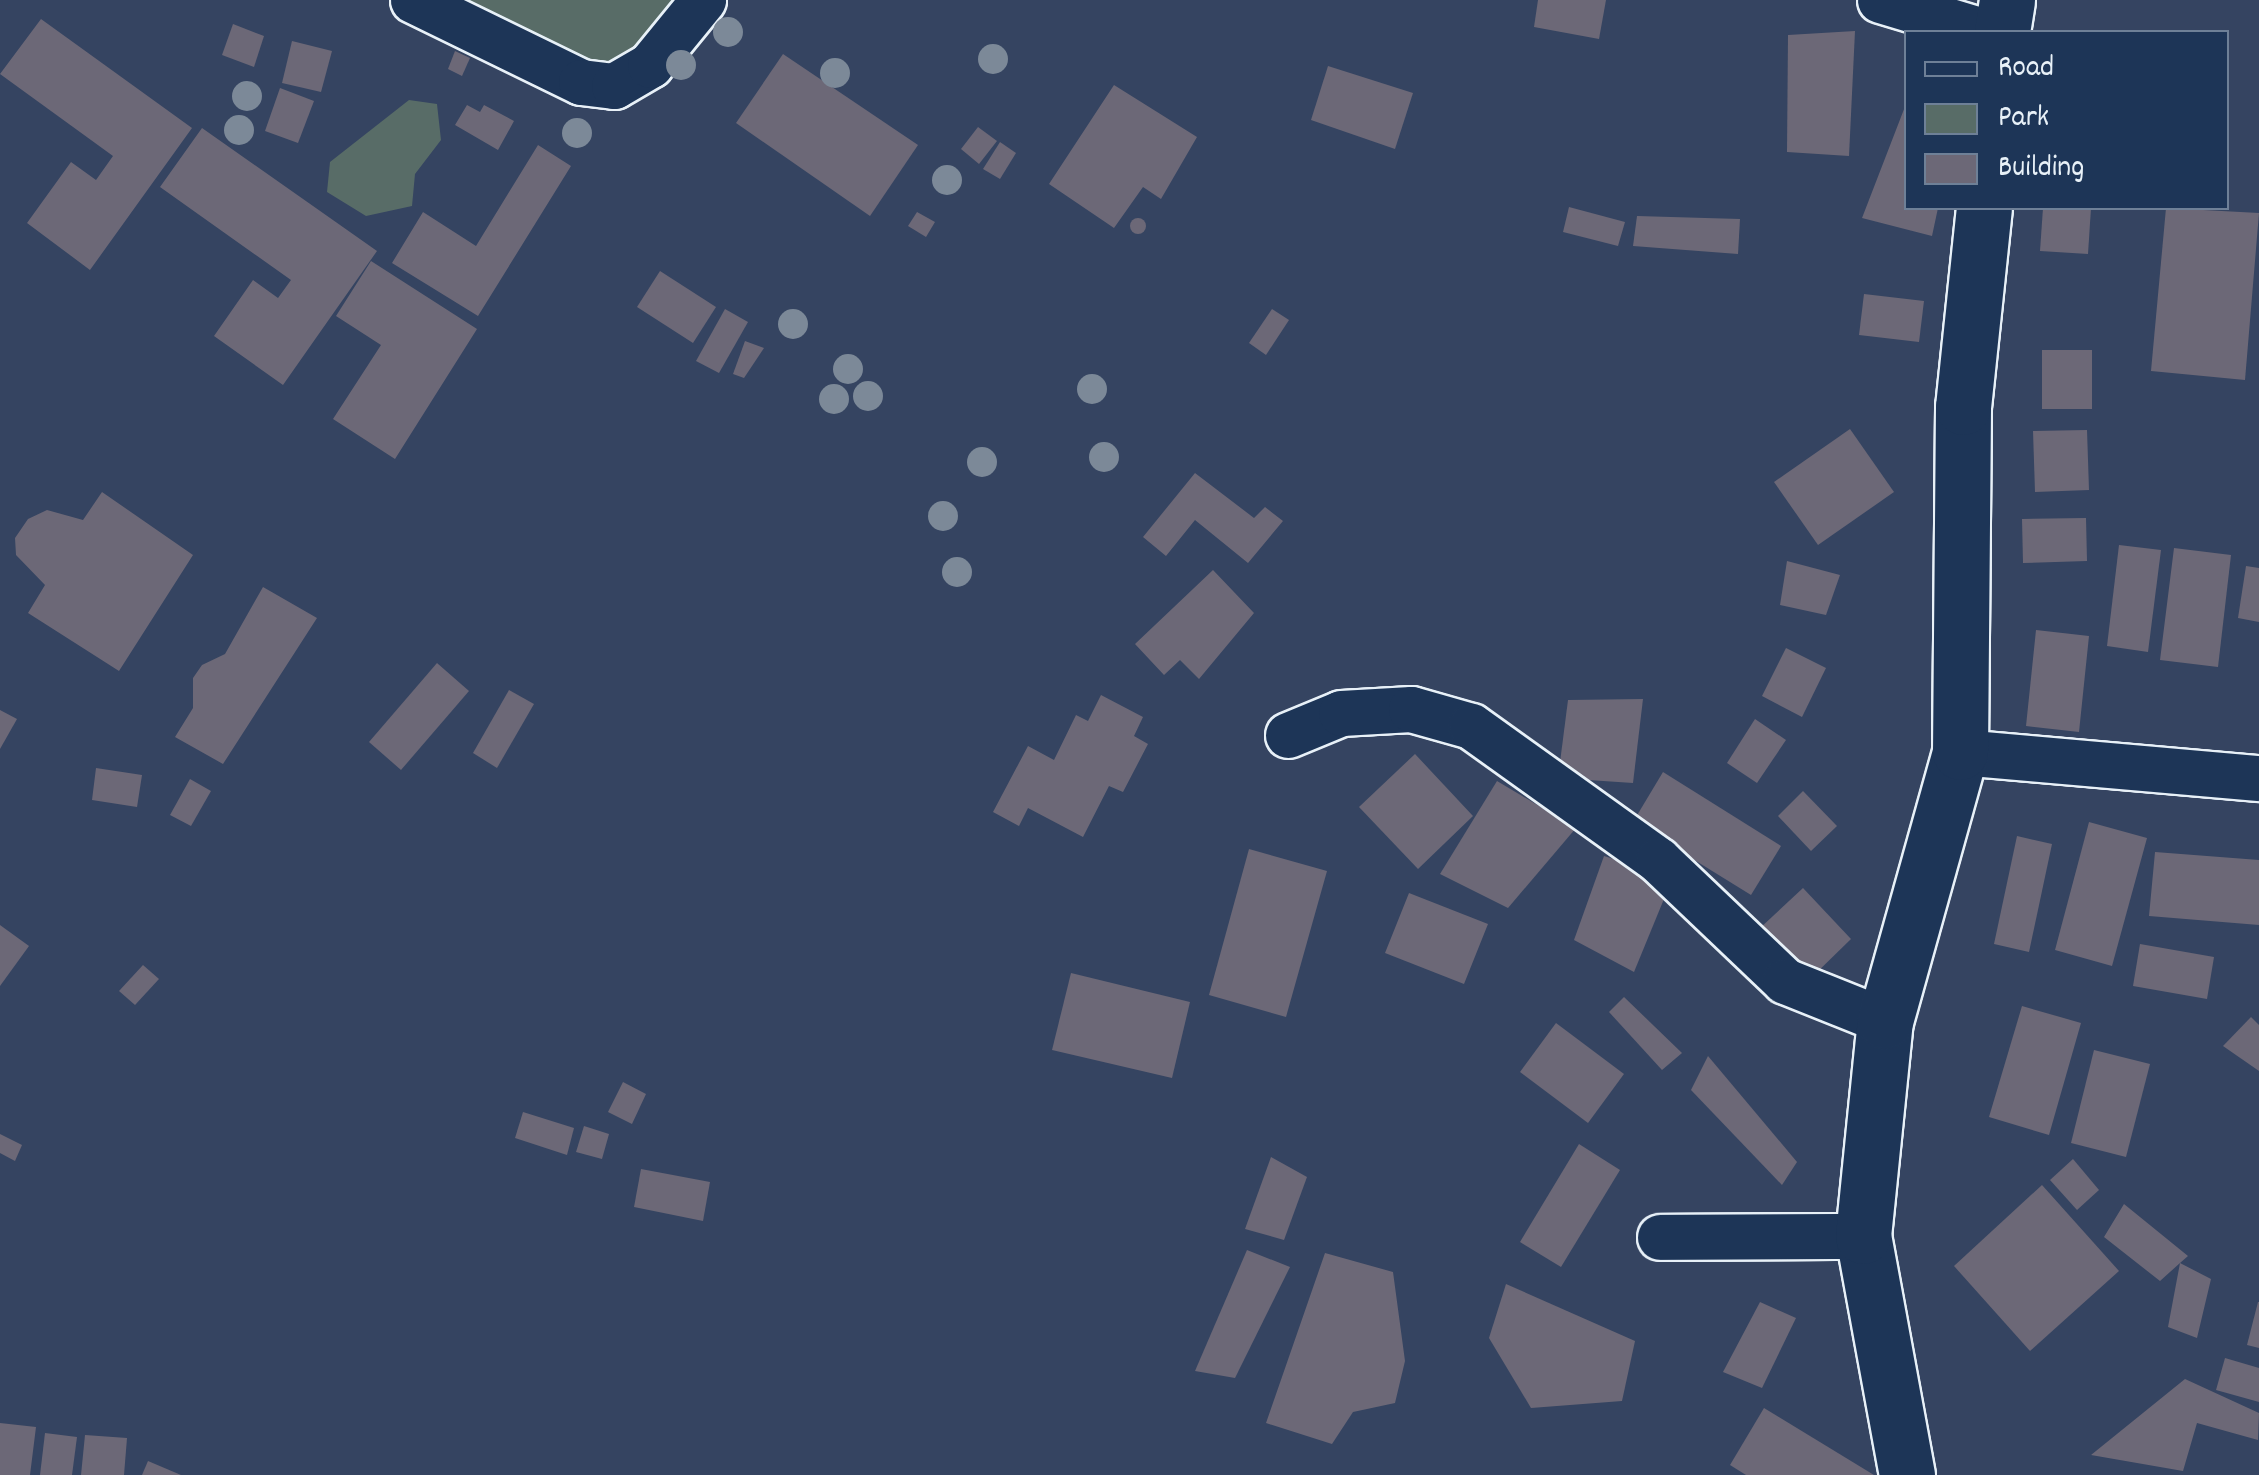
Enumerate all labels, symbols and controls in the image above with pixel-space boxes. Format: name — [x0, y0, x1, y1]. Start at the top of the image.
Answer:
legend — [1904, 30, 2229, 210]
text: Road — [1998, 48, 2054, 91]
text: Park — [1998, 98, 2049, 141]
text: Building — [1998, 148, 2084, 191]

